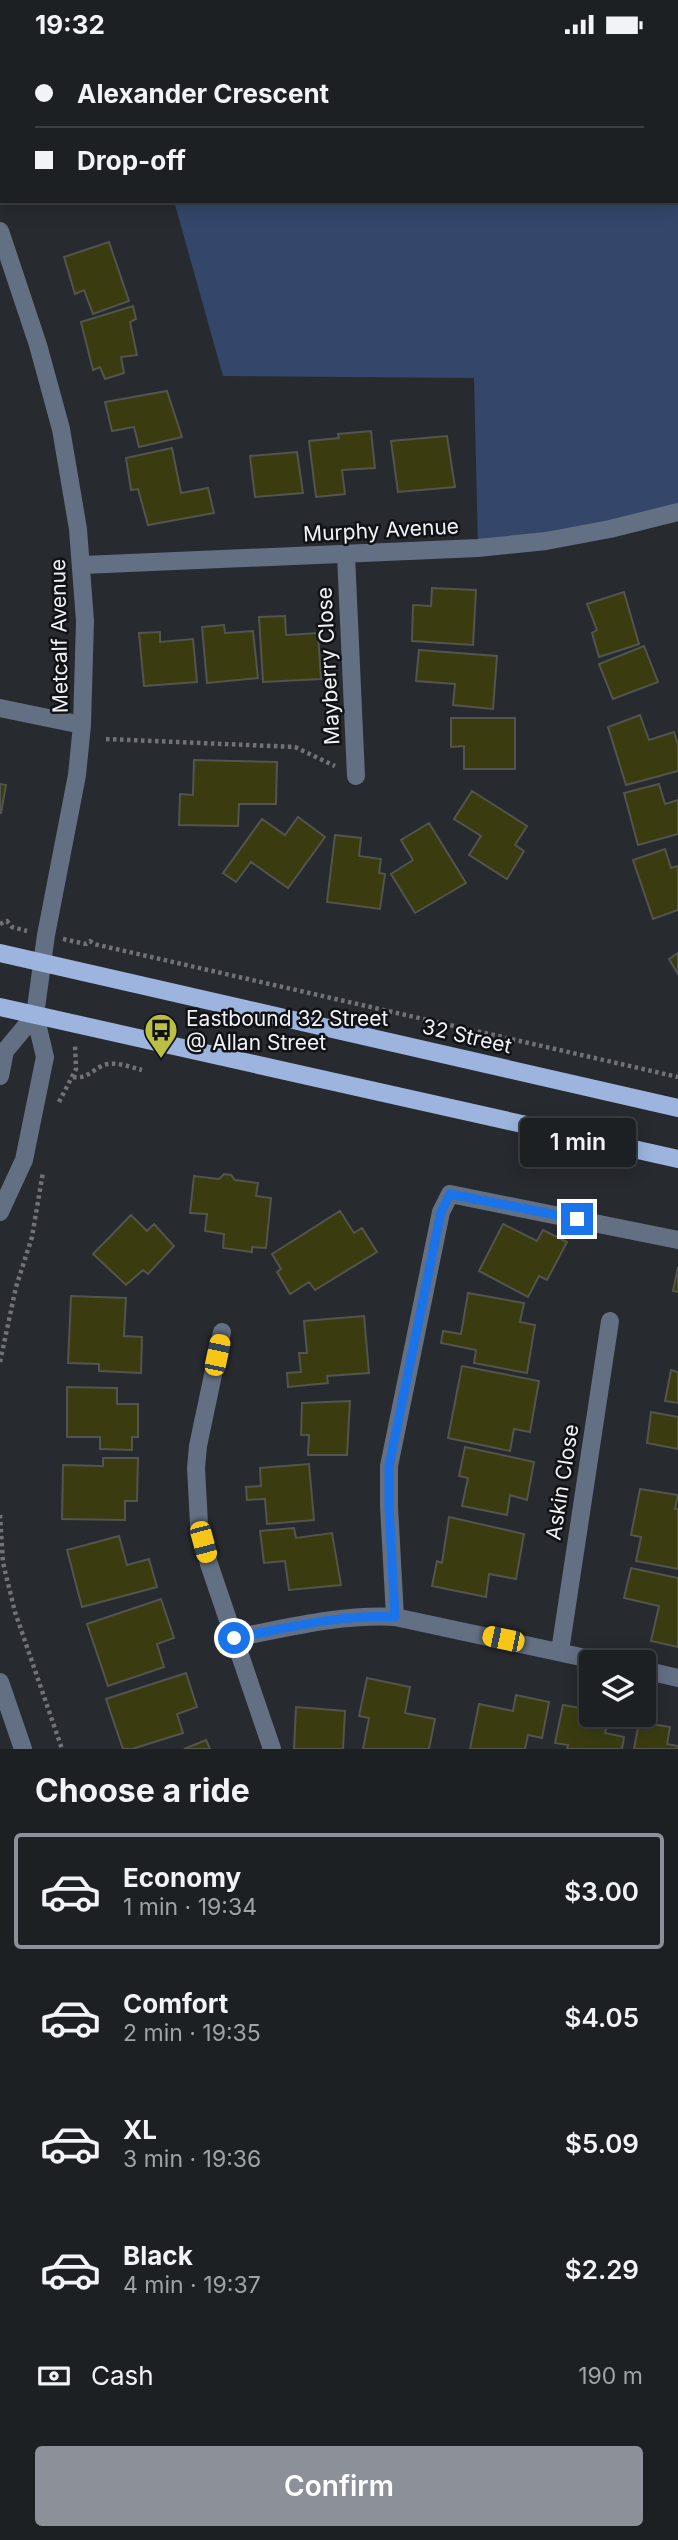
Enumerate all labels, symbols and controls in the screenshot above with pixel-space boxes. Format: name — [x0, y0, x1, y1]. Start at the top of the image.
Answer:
text: 19:32 — [35, 9, 105, 40]
text: Alexander Crescent — [77, 78, 329, 109]
text: Drop-off — [77, 145, 186, 176]
street label: Murphy Avenue — [302, 513, 460, 547]
street label: Metcalf Avenue — [45, 559, 73, 713]
street label: Mayberry Close — [311, 586, 345, 746]
place label: Eastbound 32 Street @ Allan Street — [186, 1006, 388, 1055]
bus stop icon: Eastbound 32 Street @ Allan Street — [142, 1011, 180, 1060]
street label: 32 Street — [420, 1014, 514, 1058]
callout: 1 min — [519, 1117, 635, 1167]
text: 1 min — [550, 1128, 606, 1156]
route end — [561, 1203, 593, 1235]
car — [203, 1332, 232, 1378]
street label: Askin Close — [541, 1422, 583, 1542]
car — [188, 1519, 219, 1565]
route start — [218, 1622, 250, 1654]
car — [481, 1624, 526, 1654]
map controls — [579, 1650, 656, 1727]
button: layers — [579, 1650, 656, 1727]
text: Choose a ride — [35, 1771, 250, 1810]
icon: car — [39, 1860, 102, 1923]
text: Economy — [123, 1862, 241, 1893]
text: $3.00 — [564, 1876, 639, 1907]
text: 1 min · 19:34 — [123, 1893, 257, 1921]
icon: car — [39, 1986, 102, 2049]
text: Comfort — [123, 1988, 228, 2019]
text: $4.05 — [565, 2002, 639, 2033]
text: 2 min · 19:35 — [123, 2019, 261, 2047]
icon: car — [39, 2112, 102, 2175]
text: XL — [123, 2114, 157, 2145]
text: $5.09 — [565, 2128, 639, 2159]
text: 3 min · 19:36 — [123, 2145, 261, 2173]
icon: car — [39, 2238, 102, 2301]
text: Black — [123, 2240, 193, 2271]
text: $2.29 — [565, 2254, 639, 2285]
text: 4 min · 19:37 — [123, 2271, 261, 2299]
icon: cash — [35, 2357, 73, 2395]
text: Cash — [91, 2360, 154, 2391]
text: 190 m — [578, 2362, 643, 2390]
button: Confirm — [35, 2446, 643, 2526]

